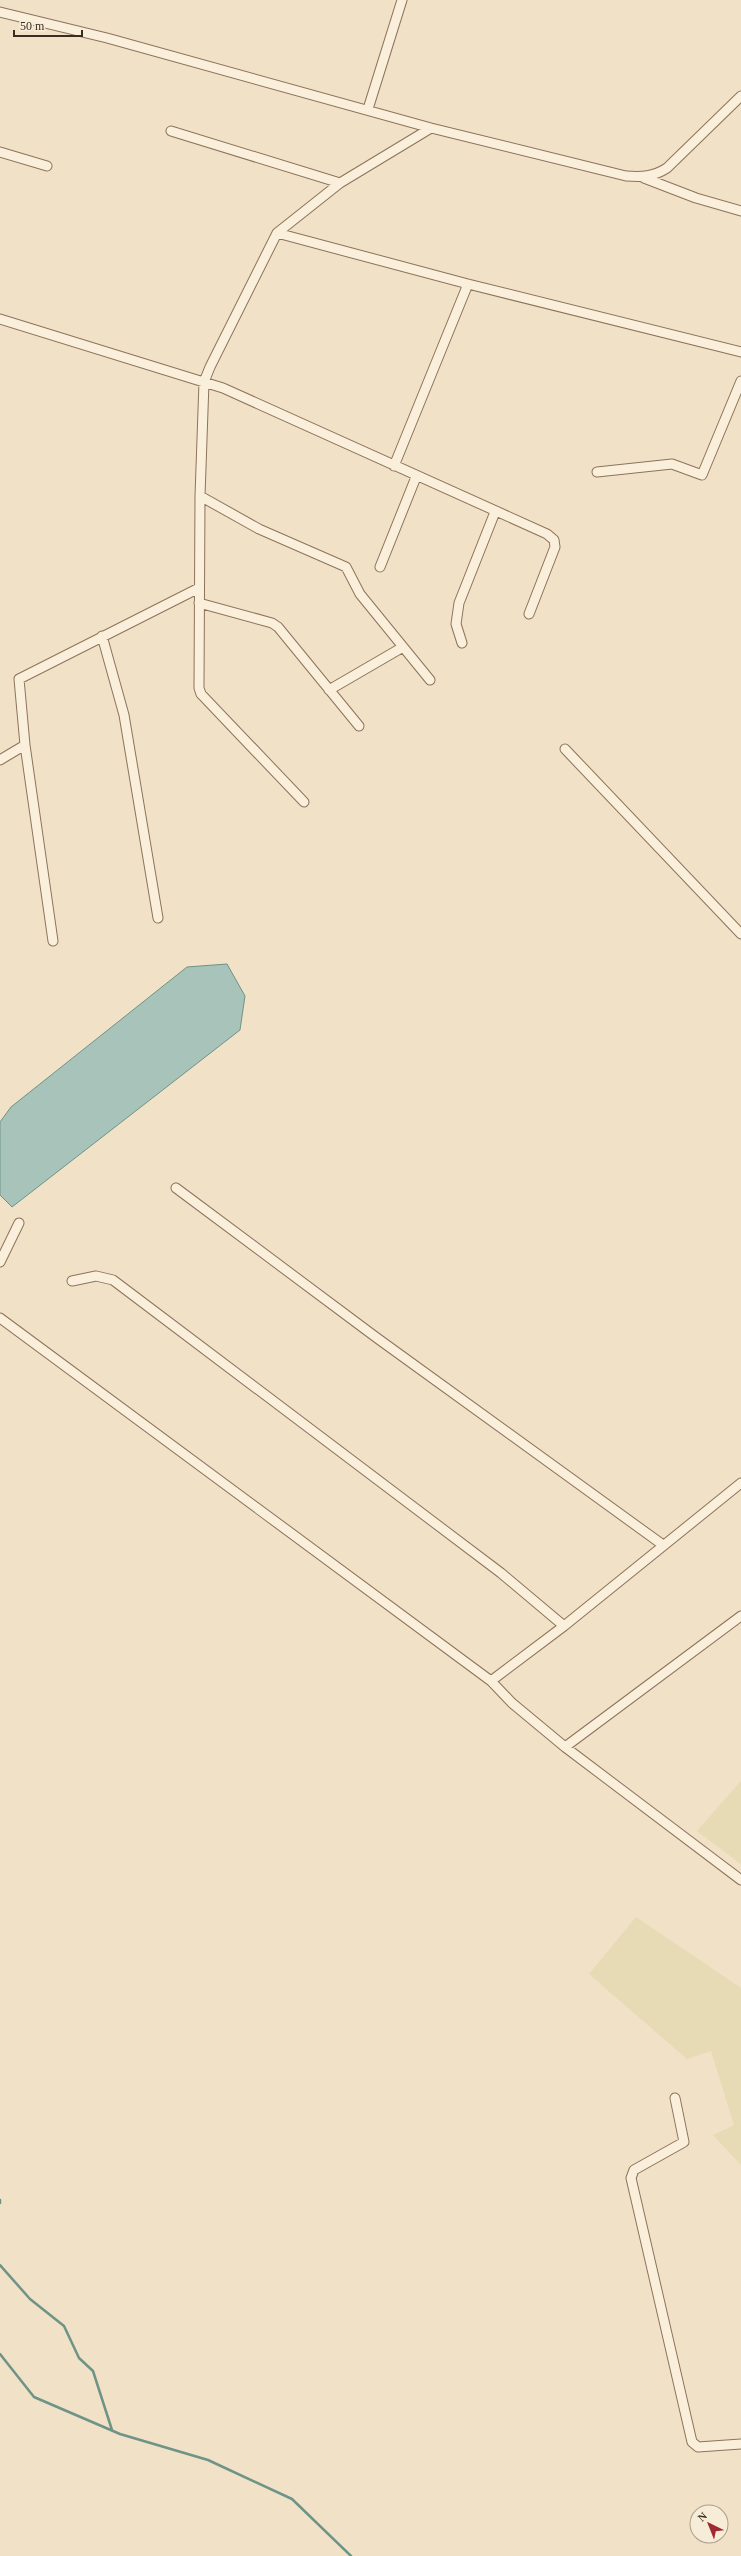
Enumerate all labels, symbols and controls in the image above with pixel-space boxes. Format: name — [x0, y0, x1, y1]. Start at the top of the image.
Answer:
scale bar — [14, 12, 82, 38]
text: 50 m — [20, 19, 45, 33]
north arrow — [689, 2504, 729, 2544]
text: N — [695, 2510, 709, 2524]

